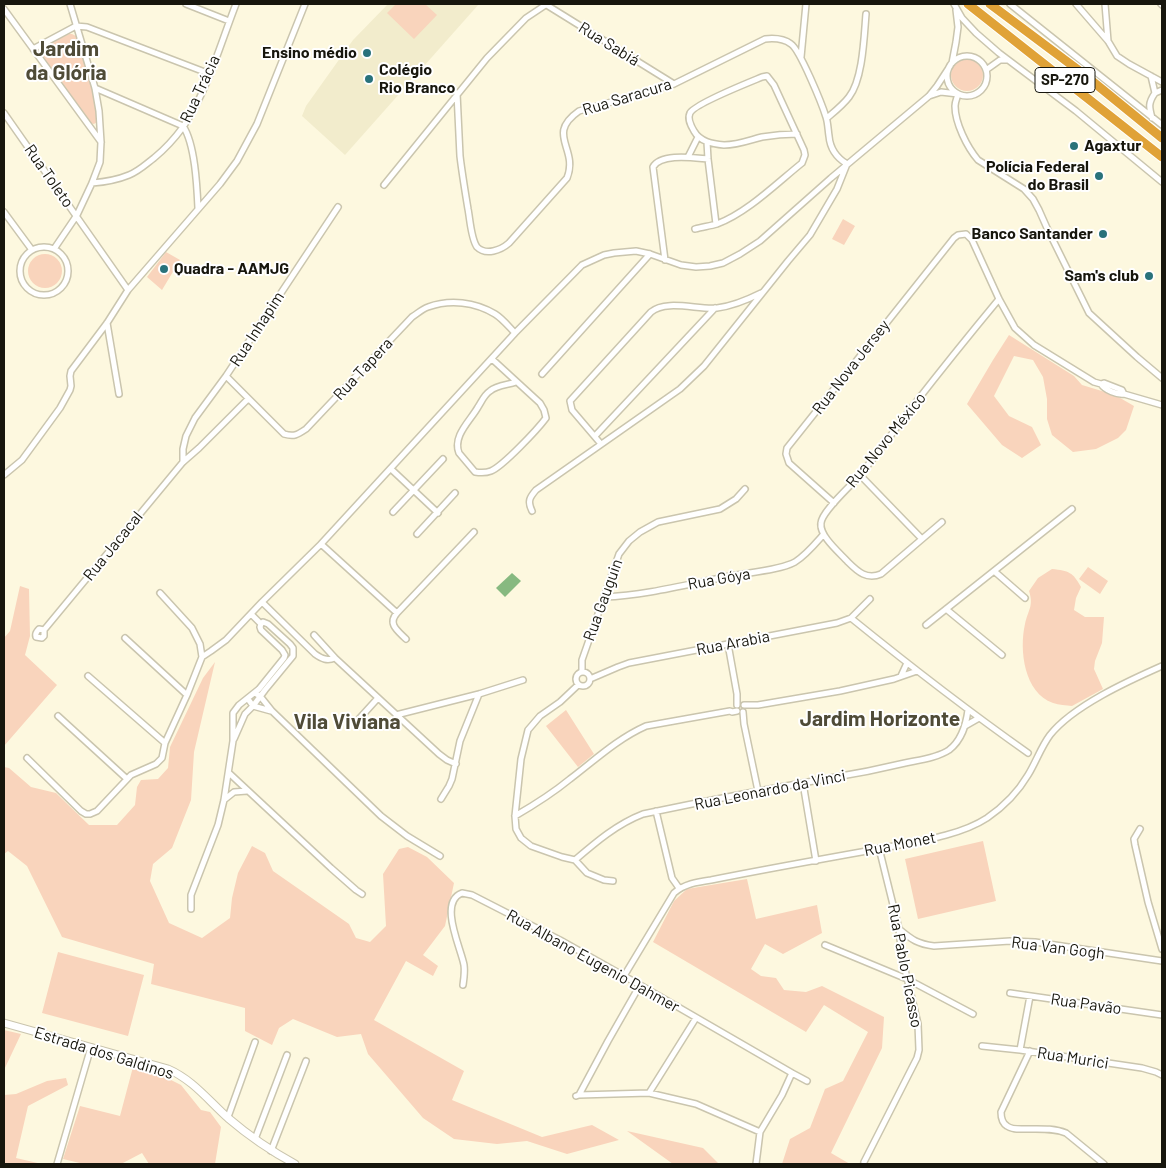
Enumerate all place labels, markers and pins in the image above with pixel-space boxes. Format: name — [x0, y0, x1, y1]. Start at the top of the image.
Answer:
place label: Ensino médio — [262, 43, 357, 63]
marker: Ensino médio — [361, 47, 373, 59]
place label: Colégio Rio Branco — [379, 60, 456, 98]
marker: Colégio Rio Branco — [363, 73, 375, 85]
place label: Agaxtur — [1084, 136, 1141, 156]
marker: Agaxtur — [1068, 140, 1080, 152]
place label: Polícia Federal do Brasil — [986, 157, 1089, 195]
marker: Polícia Federal do Brasil — [1093, 170, 1105, 182]
place label: Banco Santander — [972, 224, 1093, 244]
marker: Banco Santander — [1097, 228, 1109, 240]
place label: Quadra - AAMJG — [174, 259, 289, 279]
marker: Quadra - AAMJG — [158, 263, 170, 275]
place label: Sam's club — [1065, 266, 1139, 286]
marker: Sam's club — [1143, 270, 1155, 282]

